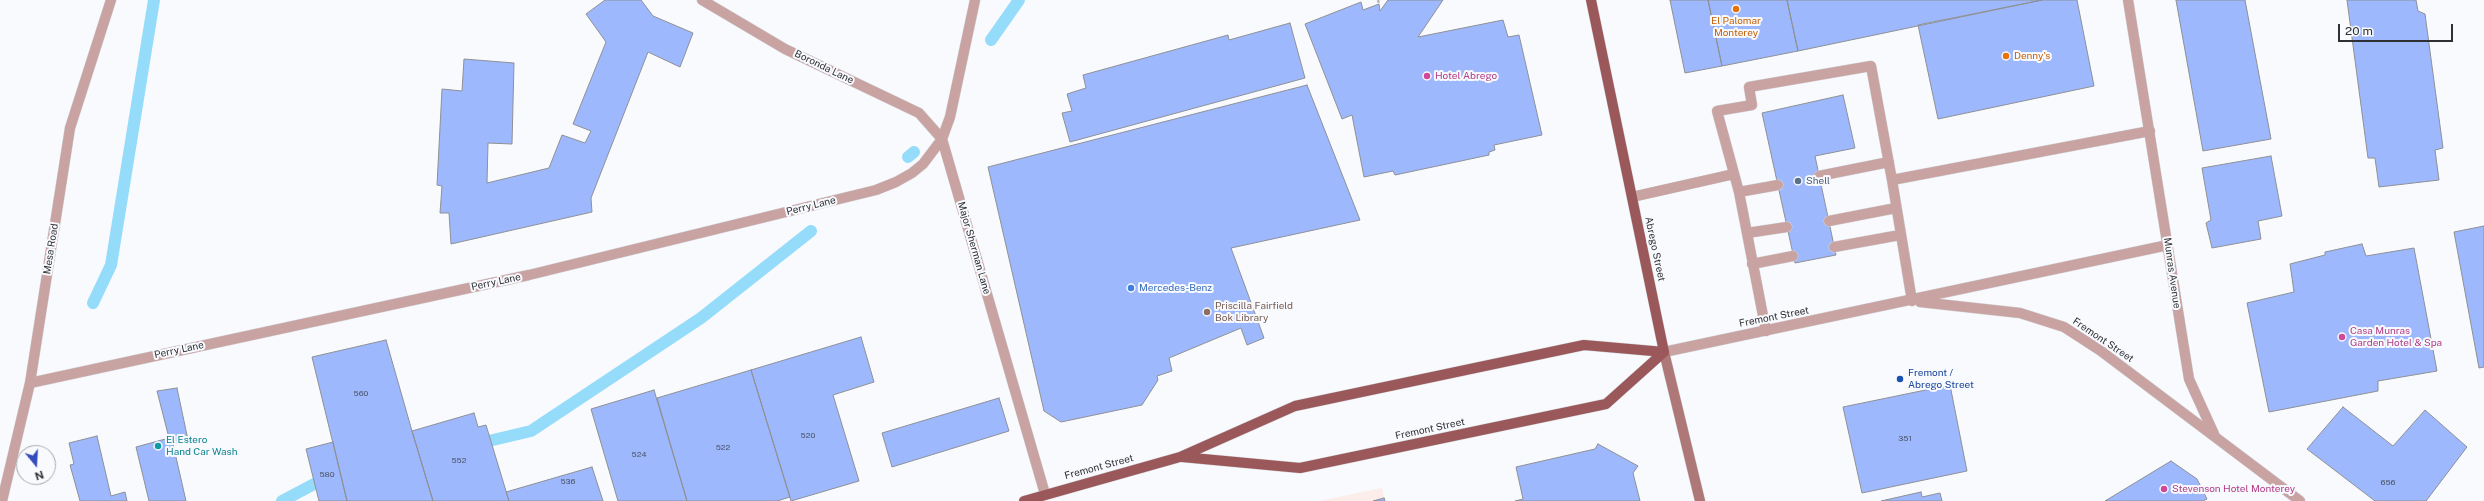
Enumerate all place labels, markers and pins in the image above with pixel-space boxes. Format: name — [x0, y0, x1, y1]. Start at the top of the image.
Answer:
marker: El Palomar Monterey — [1731, 4, 1741, 14]
place label: El Palomar Monterey — [1711, 15, 1761, 38]
place label: Denny's — [2014, 50, 2050, 62]
marker: Denny's — [2001, 51, 2011, 61]
place label: Hotel Abrego — [1435, 70, 1497, 82]
marker: Hotel Abrego — [1422, 71, 1432, 81]
place label: Shell — [1806, 175, 1830, 187]
marker: Shell — [1793, 176, 1803, 186]
place label: Mercedes-Benz — [1139, 282, 1212, 294]
marker: Mercedes-Benz — [1126, 283, 1136, 293]
place label: Priscilla Fairfield Bok Library — [1215, 300, 1293, 324]
marker: Priscilla Fairfield Bok Library — [1202, 307, 1212, 317]
place label: Casa Munras Garden Hotel & Spa — [2350, 325, 2442, 348]
marker: Casa Munras Garden Hotel & Spa — [2337, 332, 2347, 342]
place label: Fremont / Abrego Street — [1908, 367, 1974, 390]
marker: Fremont / Abrego Street — [1895, 374, 1905, 384]
place label: El Estero Hand Car Wash — [166, 434, 237, 458]
marker: El Estero Hand Car Wash — [153, 441, 163, 451]
place label: Stevenson Hotel Monterey — [2172, 483, 2295, 495]
marker: Stevenson Hotel Monterey — [2159, 484, 2169, 494]

